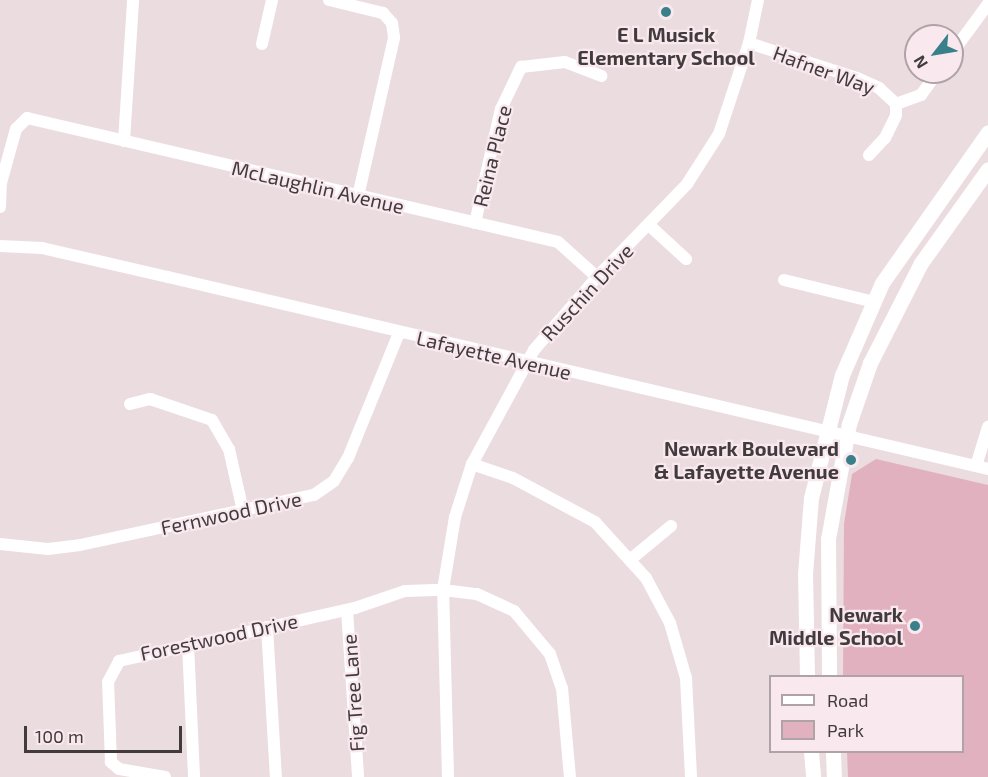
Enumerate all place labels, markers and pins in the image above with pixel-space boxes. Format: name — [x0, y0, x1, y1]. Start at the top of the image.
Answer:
marker: E L Musick Elementary School — [659, 5, 673, 19]
place label: E L Musick Elementary School — [577, 22, 755, 69]
place label: Newark Boulevard & Lafayette Avenue — [653, 436, 839, 483]
marker: Newark Boulevard & Lafayette Avenue — [844, 453, 858, 467]
place label: Newark Middle School — [769, 602, 903, 649]
marker: Newark Middle School — [908, 619, 922, 633]

